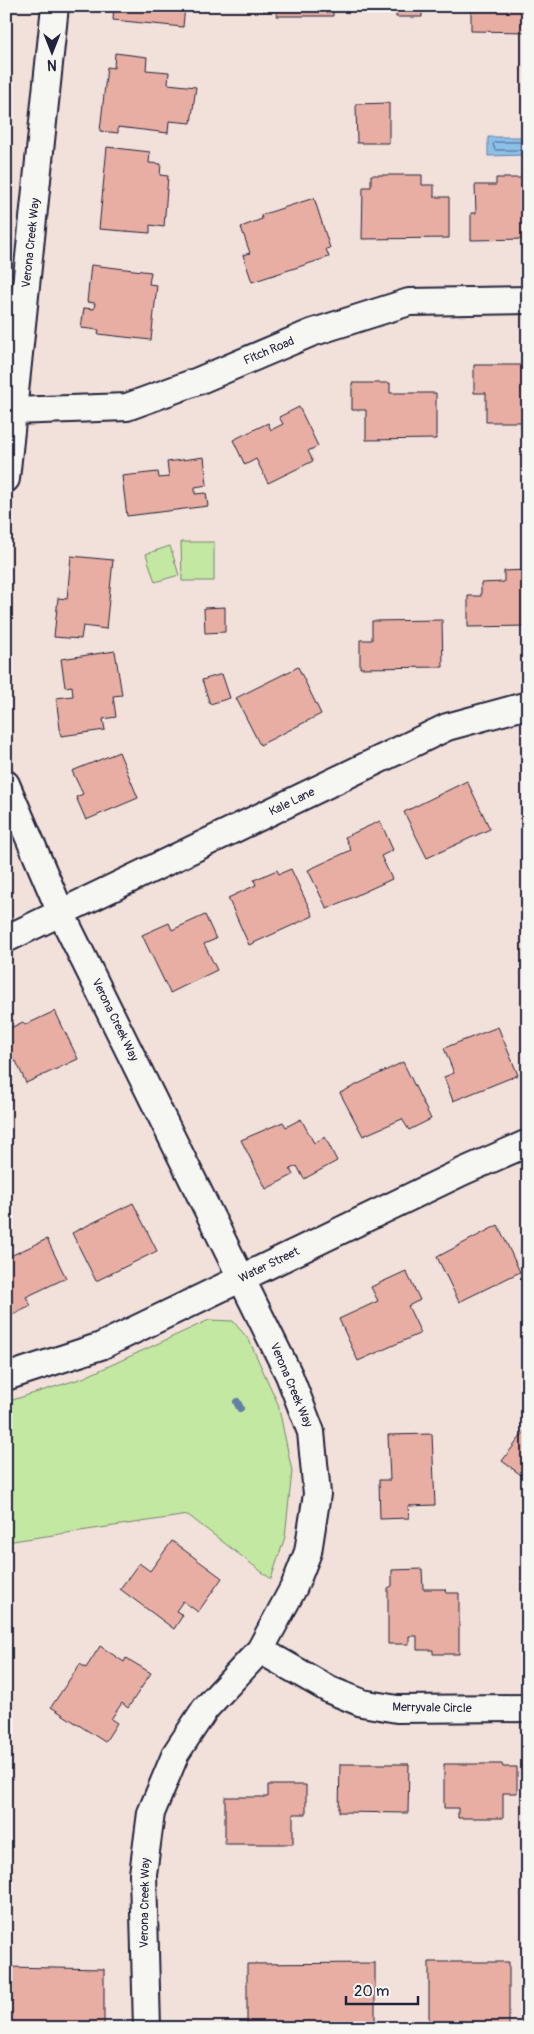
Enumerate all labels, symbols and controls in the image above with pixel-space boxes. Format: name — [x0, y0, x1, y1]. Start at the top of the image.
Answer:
north arrow — [28, 28, 78, 78]
text: N — [47, 56, 57, 73]
street label: Verona Creek Way — [19, 197, 43, 289]
street label: Fitch Road — [241, 334, 297, 368]
street label: Kale Lane — [267, 785, 317, 819]
street label: Verona Creek Way — [88, 976, 142, 1064]
street label: Water Street — [236, 1244, 302, 1286]
street label: Verona Creek Way — [266, 1341, 316, 1429]
street label: Merryvale Circle — [392, 1700, 472, 1716]
street label: Verona Creek Way — [137, 1858, 153, 1948]
scale bar — [346, 1974, 419, 2006]
text: 20 m — [354, 1982, 389, 2001]

